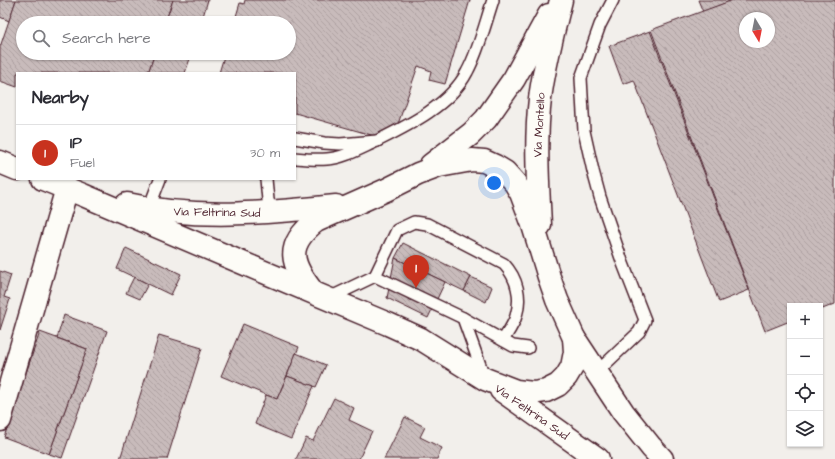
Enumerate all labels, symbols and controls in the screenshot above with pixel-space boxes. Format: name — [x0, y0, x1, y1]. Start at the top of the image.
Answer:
north arrow — [739, 12, 775, 48]
search box — [16, 16, 296, 60]
icon: search — [30, 27, 52, 49]
text: Search here — [62, 28, 151, 49]
text: Nearby — [32, 86, 89, 110]
street label: Via Montello — [529, 92, 550, 158]
text: IP — [70, 133, 82, 154]
text: 1 — [44, 144, 46, 162]
text: 30 m — [250, 144, 280, 162]
text: Fuel — [70, 154, 95, 172]
your location — [484, 173, 504, 193]
street label: Via Feltrina Sud — [173, 203, 261, 222]
pin: 1 — [403, 255, 429, 288]
map controls — [787, 303, 823, 447]
button: + — [787, 303, 823, 339]
button: − — [787, 339, 823, 375]
button: locate — [787, 375, 823, 411]
street label: Via Feltrina Sud — [491, 380, 572, 444]
button: layers — [787, 411, 823, 447]

